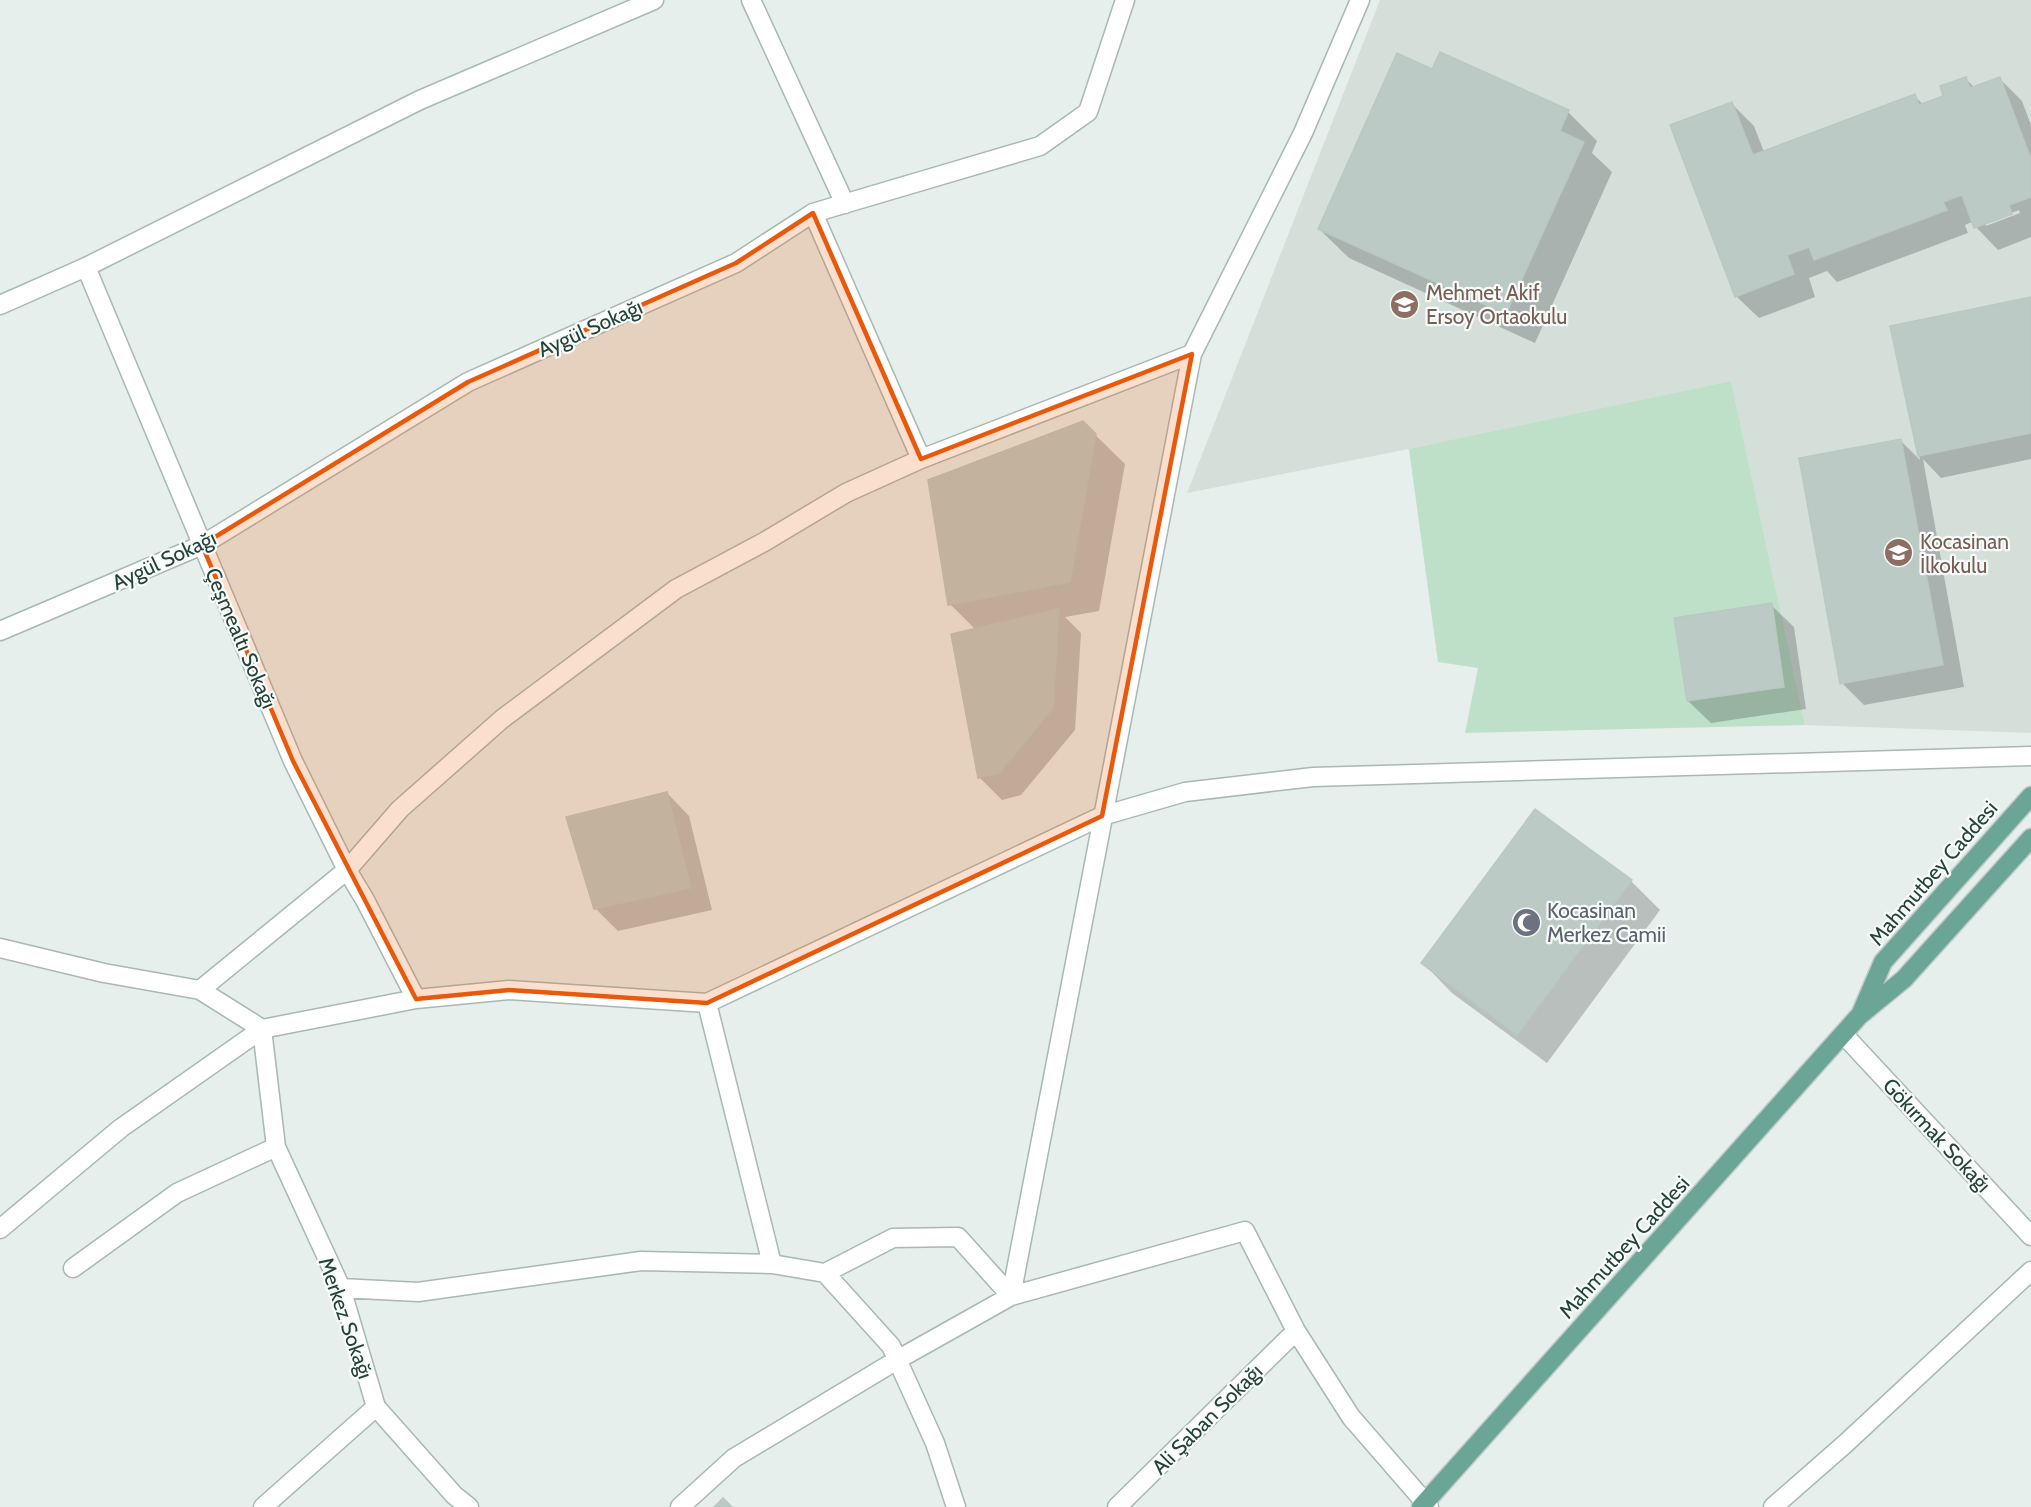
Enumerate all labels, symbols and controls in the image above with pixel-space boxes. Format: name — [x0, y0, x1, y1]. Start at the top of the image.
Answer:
place label: Mehmet Akif Ersoy Ortaokulu — [1426, 280, 1567, 329]
school or university icon: Mehmet Akif Ersoy Ortaokulu — [1389, 288, 1421, 320]
street label: Aygül Sokağı — [534, 294, 646, 362]
street label: Aygül Sokağı — [108, 525, 220, 595]
place label: Kocasinan İlkokulu — [1920, 529, 2009, 578]
school or university icon: Kocasinan İlkokulu — [1883, 537, 1915, 569]
street label: Çeşmealtı Sokağı — [200, 564, 282, 712]
street label: Mahmutbey Caddesi — [1864, 796, 2002, 950]
place label: Kocasinan Merkez Camii — [1547, 898, 1666, 947]
mosque icon: Kocasinan Merkez Camii — [1510, 906, 1542, 938]
street label: Gökırmak Sokağı — [1878, 1073, 1996, 1197]
street label: Mahmutbey Caddesi — [1554, 1171, 1694, 1323]
street label: Merkez Sokağı — [314, 1254, 378, 1382]
street label: Ali Şaban Sokağı — [1147, 1359, 1267, 1479]

